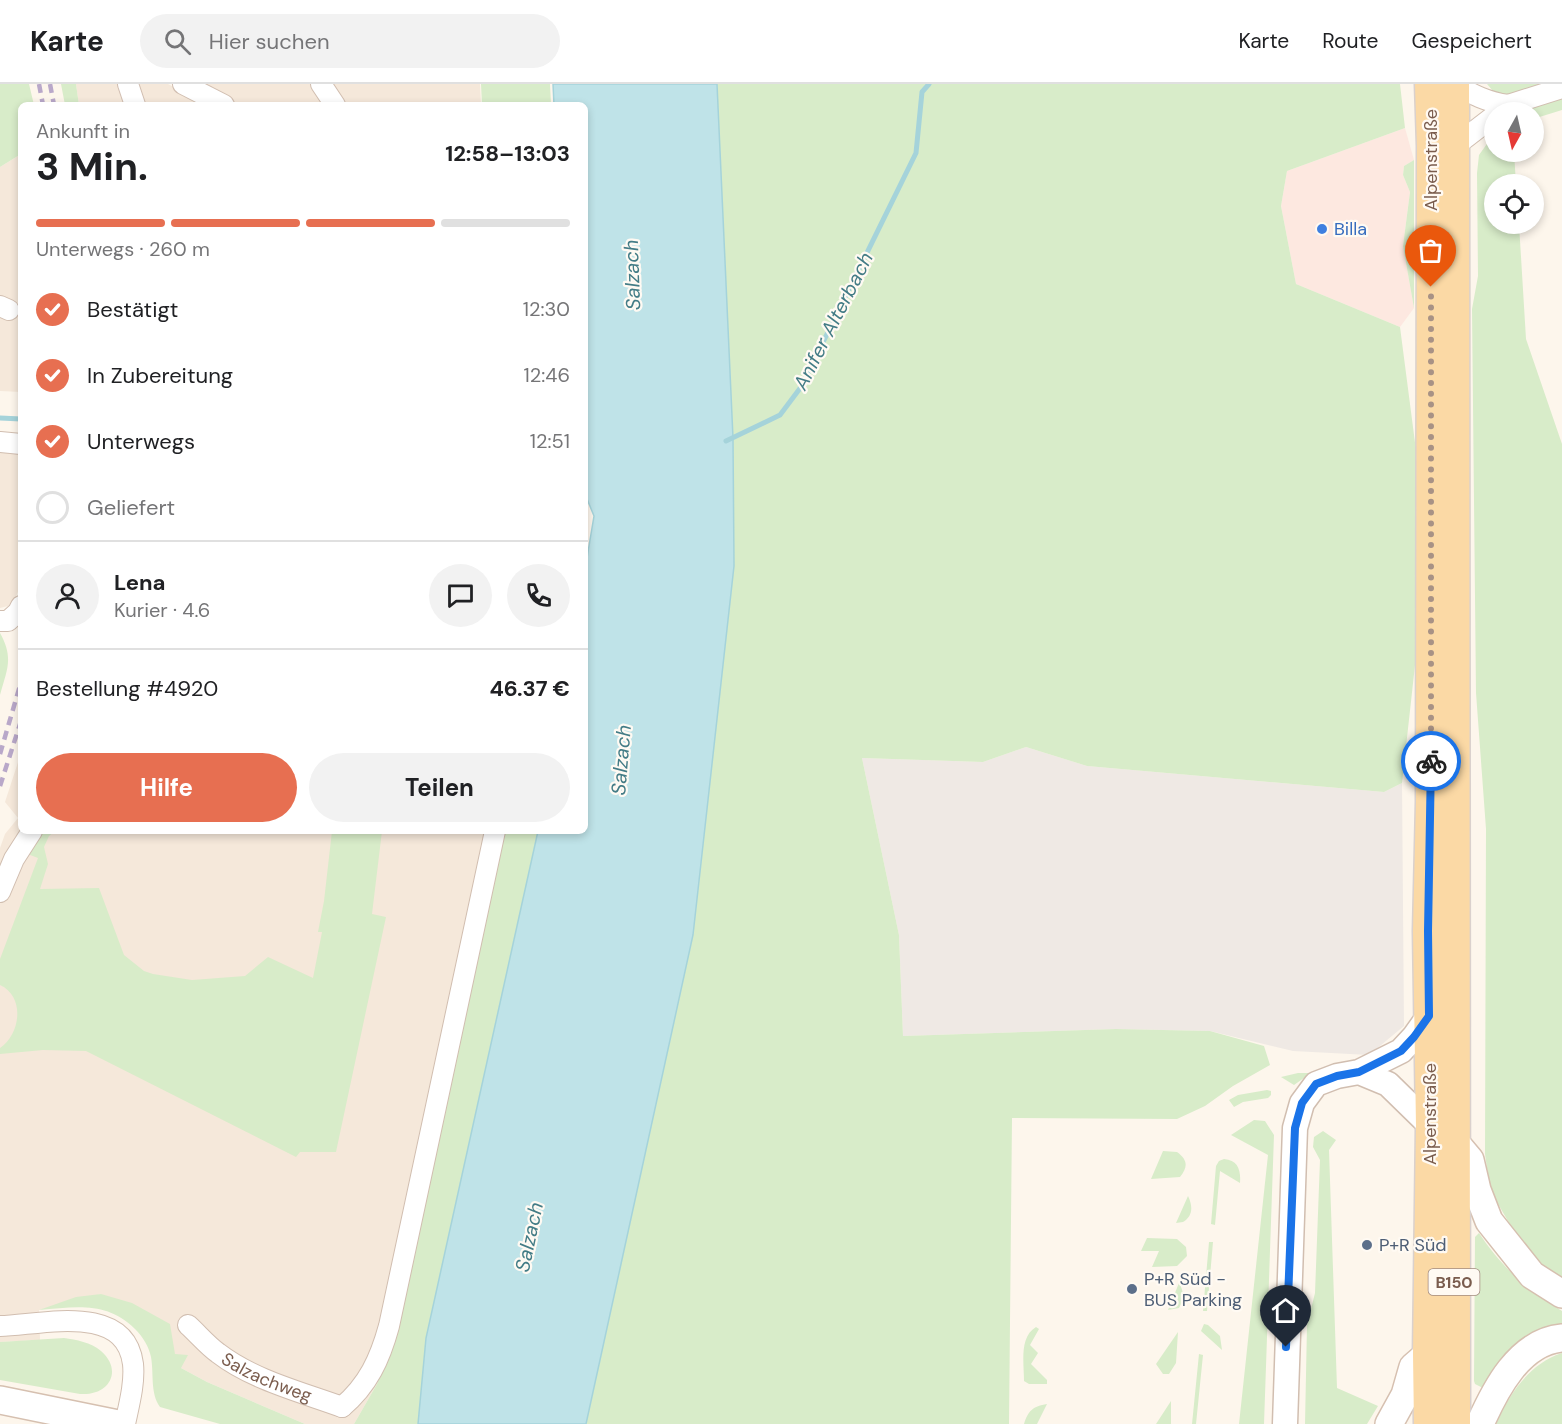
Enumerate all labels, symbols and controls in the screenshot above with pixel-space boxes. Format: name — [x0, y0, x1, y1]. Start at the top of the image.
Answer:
search box — [140, 14, 560, 68]
text: Karte — [30, 23, 104, 60]
icon: search — [161, 25, 194, 58]
text: Hier suchen — [209, 27, 330, 56]
text: Karte — [1238, 27, 1289, 55]
text: Route — [1322, 27, 1378, 55]
text: Gespeichert — [1411, 27, 1532, 55]
north arrow — [1484, 102, 1544, 162]
map controls — [1484, 102, 1544, 234]
street label: Alpenstraße — [1419, 109, 1443, 211]
text: Ankunft in — [36, 118, 130, 144]
text: 12:58–13:03 — [445, 139, 570, 168]
text: 3 Min. — [36, 141, 148, 192]
button: locate — [1484, 174, 1544, 234]
place label: Billa — [1334, 217, 1367, 241]
marker: Billa — [1315, 222, 1329, 236]
pin — [1405, 225, 1456, 287]
icon: bag — [1414, 234, 1447, 267]
text: Unterwegs · 260 m — [36, 236, 210, 262]
water label: Salzach — [618, 239, 646, 311]
water label: Anifer Alterbach — [787, 248, 879, 395]
icon: check — [36, 293, 69, 326]
text: Bestätigt — [87, 295, 178, 324]
text: 12:30 — [523, 296, 570, 322]
icon: check — [36, 359, 69, 392]
text: In Zubereitung — [87, 361, 233, 390]
text: 12:46 — [524, 362, 570, 388]
icon: check — [36, 425, 69, 458]
text: Unterwegs — [87, 427, 195, 456]
text: 12:51 — [530, 428, 570, 454]
text: Geliefert — [87, 493, 175, 522]
button: person — [36, 564, 99, 627]
button: chat — [429, 564, 492, 627]
button: phone — [507, 564, 570, 627]
text: Lena — [114, 568, 166, 597]
text: Kurier · 4.6 — [114, 597, 210, 623]
text: Bestellung #4920 — [36, 674, 218, 703]
text: 46.37 € — [489, 674, 570, 703]
water label: Salzach — [605, 724, 637, 796]
courier — [1401, 731, 1461, 791]
icon: bike — [1415, 745, 1448, 778]
button: Hilfe — [36, 753, 297, 822]
button: Teilen — [309, 753, 570, 822]
street label: Alpenstraße — [1418, 1063, 1442, 1165]
water label: Salzach — [509, 1200, 549, 1274]
place label: P+R Süd — [1379, 1233, 1447, 1257]
marker: P+R Süd — [1360, 1238, 1374, 1252]
place label: P+R Süd - BUS Parking — [1144, 1267, 1242, 1312]
road number: B150 — [1428, 1269, 1480, 1295]
marker: P+R Süd - BUS Parking — [1125, 1282, 1139, 1296]
pin — [1260, 1285, 1311, 1347]
icon: home — [1269, 1294, 1302, 1327]
street label: Salzachweg — [217, 1347, 315, 1408]

